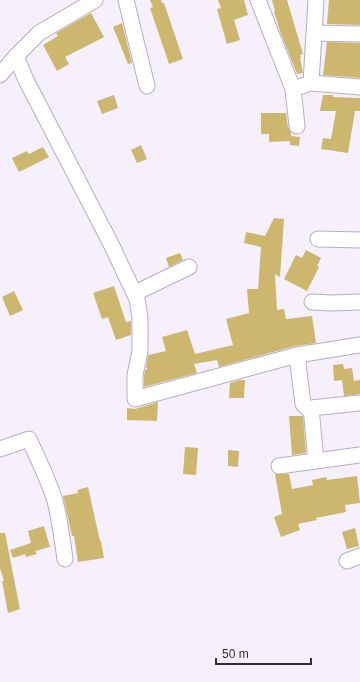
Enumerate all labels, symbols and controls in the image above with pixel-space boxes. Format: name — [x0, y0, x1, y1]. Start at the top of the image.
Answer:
scale bar — [216, 640, 311, 666]
text: 50 m — [222, 647, 249, 661]

